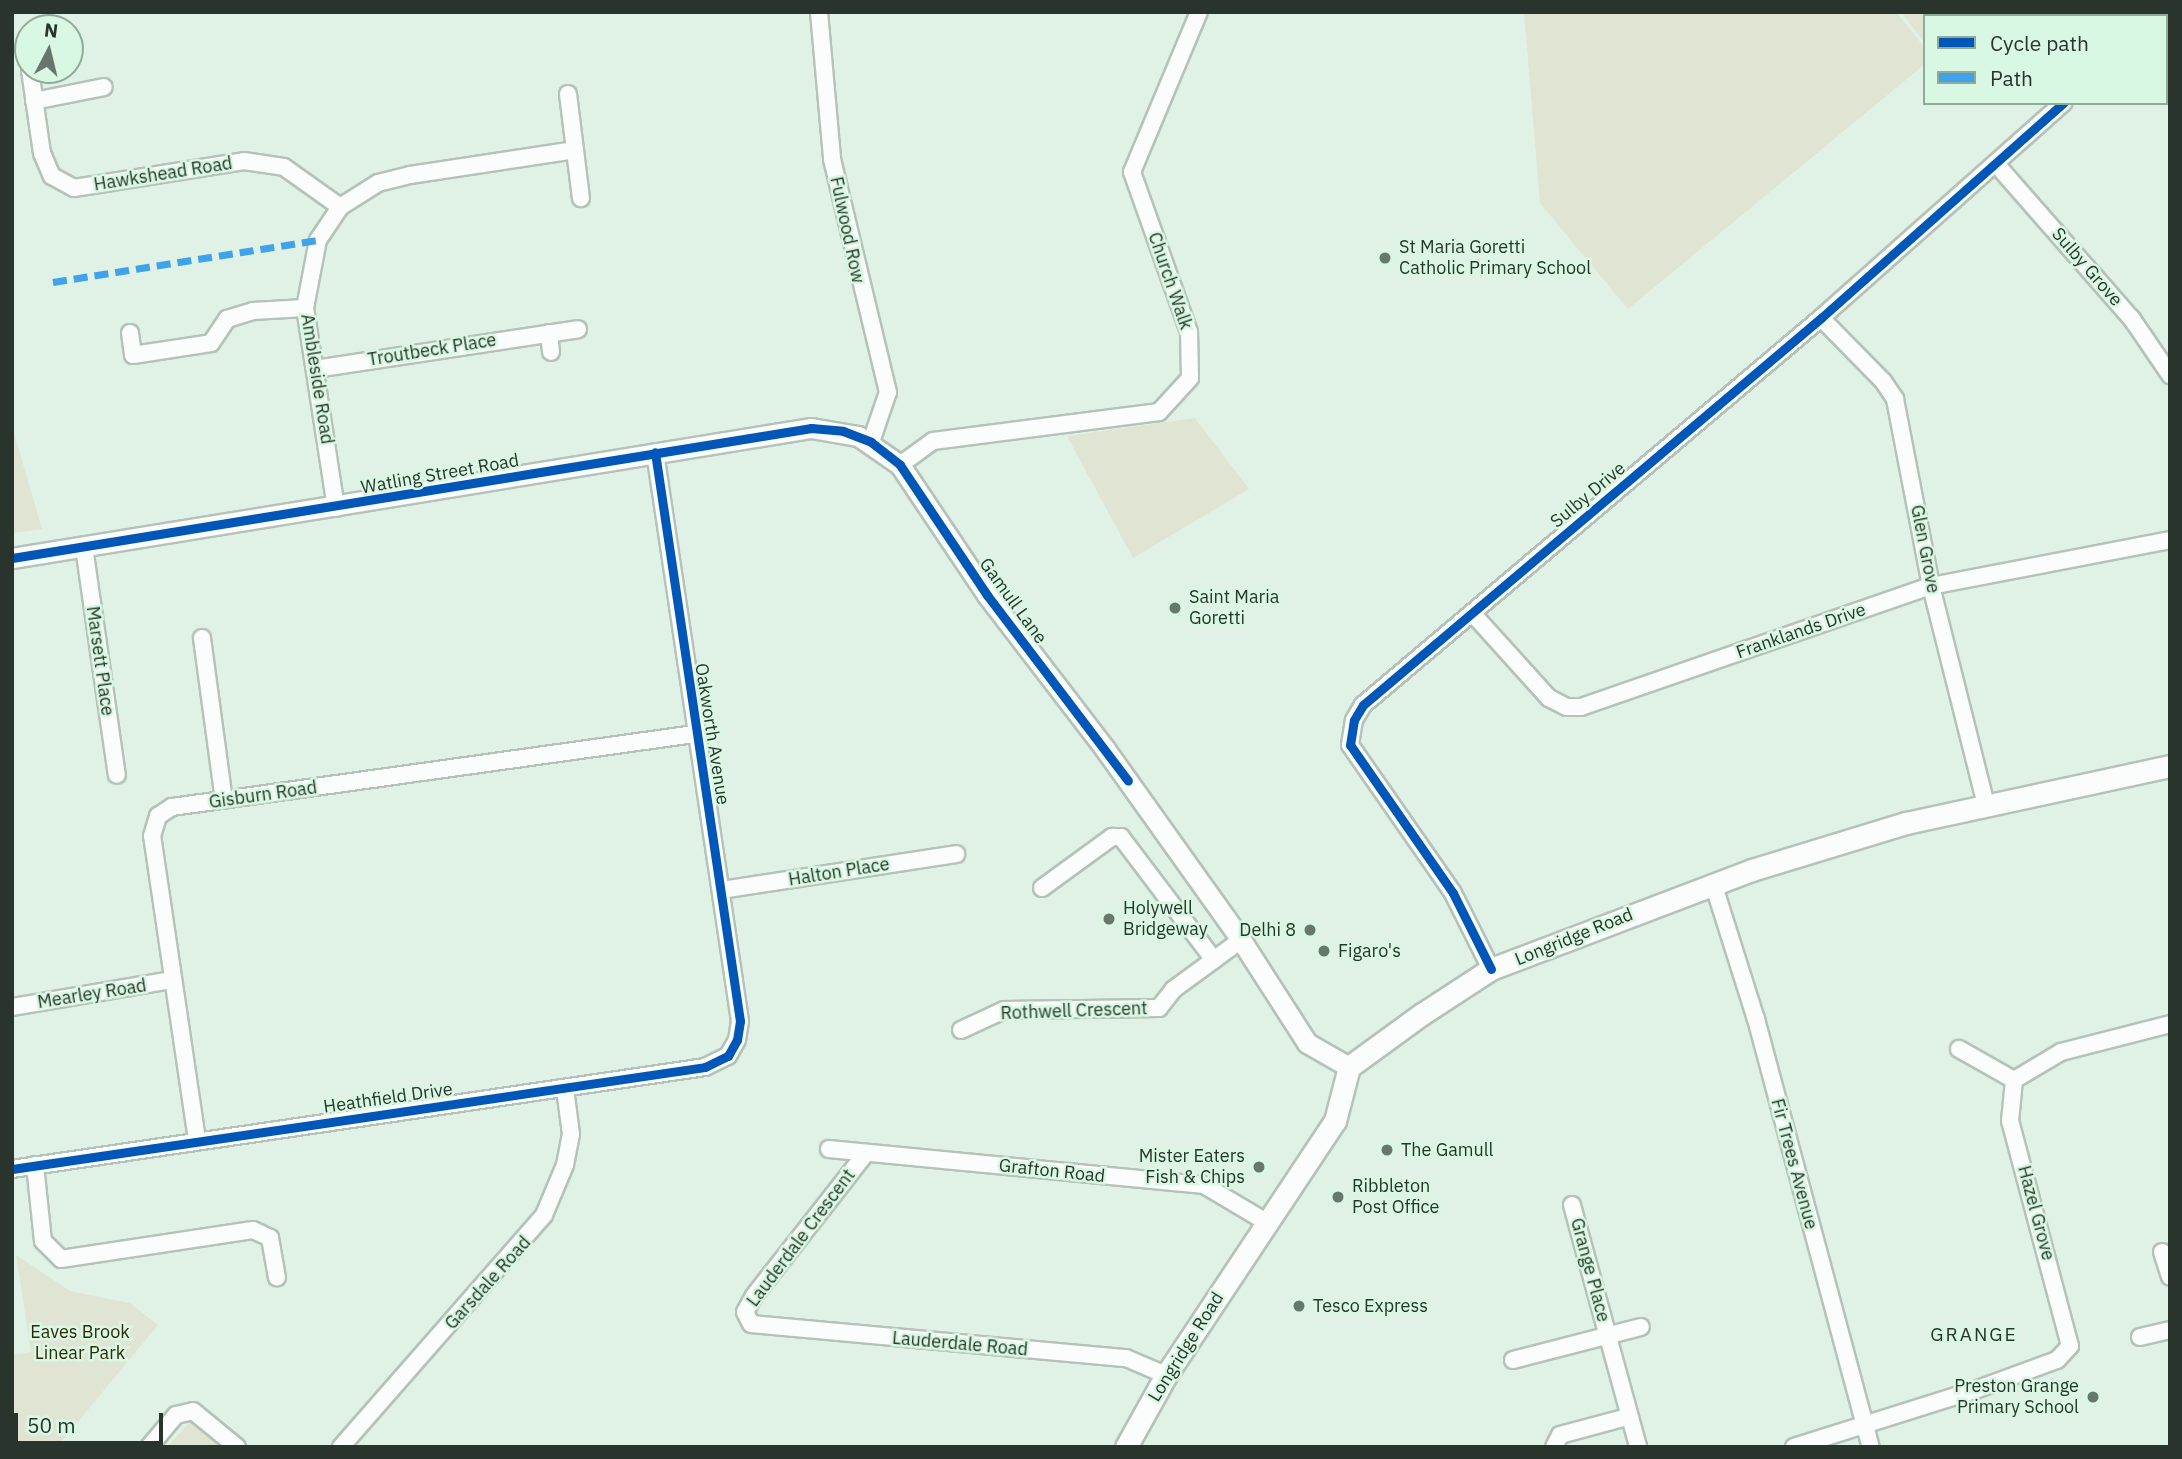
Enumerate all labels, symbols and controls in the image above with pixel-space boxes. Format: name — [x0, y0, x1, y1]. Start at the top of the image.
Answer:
north arrow — [14, 14, 84, 84]
legend — [1923, 14, 2168, 105]
text: N — [43, 17, 60, 43]
text: Cycle path — [1990, 29, 2089, 57]
text: Path — [1990, 64, 2033, 92]
street label: Hawkshead Road — [92, 152, 234, 196]
street label: Fulwood Row — [825, 175, 869, 285]
street label: Sulby Grove — [2047, 223, 2127, 311]
street label: Church Walk — [1143, 229, 1197, 333]
place label: St Maria Goretti Catholic Primary School — [1399, 237, 1591, 280]
marker: St Maria Goretti Catholic Primary School — [1377, 250, 1393, 266]
street label: Ambleside Road — [296, 312, 338, 446]
street label: Troutbeck Place — [366, 329, 498, 371]
street label: Watling Street Road — [359, 449, 521, 499]
street label: Sulby Drive — [1546, 458, 1630, 532]
street label: Glen Grove — [1906, 503, 1944, 595]
street label: Gamull Lane — [975, 554, 1051, 648]
place label: Saint Maria Goretti — [1189, 587, 1279, 630]
street label: Franklands Drive — [1733, 599, 1869, 663]
marker: Saint Maria Goretti — [1167, 600, 1183, 616]
street label: Marsett Place — [82, 605, 118, 717]
street label: Oakworth Avenue — [690, 662, 734, 806]
street label: Gisburn Road — [208, 777, 318, 813]
street label: Halton Place — [787, 853, 891, 891]
place label: Holywell Bridgeway — [1123, 898, 1208, 940]
street label: Longridge Road — [1512, 904, 1636, 970]
marker: Holywell Bridgeway — [1101, 911, 1117, 927]
place label: Delhi 8 — [1239, 919, 1296, 941]
marker: Delhi 8 — [1302, 922, 1318, 938]
place label: Figaro's — [1338, 940, 1401, 962]
marker: Figaro's — [1316, 943, 1332, 959]
street label: Mearley Road — [36, 975, 148, 1013]
street label: Rothwell Crescent — [1000, 998, 1148, 1024]
street label: Heathfield Drive — [322, 1078, 454, 1118]
street label: Fir Trees Avenue — [1766, 1096, 1822, 1232]
place label: The Gamull — [1401, 1139, 1493, 1161]
marker: The Gamull — [1379, 1142, 1395, 1158]
place label: Mister Eaters Fish & Chips — [1139, 1146, 1245, 1188]
street label: Grafton Road — [998, 1155, 1106, 1187]
marker: Mister Eaters Fish & Chips — [1251, 1159, 1267, 1175]
street label: Hazel Grove — [2013, 1163, 2059, 1263]
street label: Lauderdale Crescent — [742, 1165, 860, 1311]
place label: Ribbleton Post Office — [1352, 1176, 1439, 1218]
marker: Ribbleton Post Office — [1330, 1189, 1346, 1205]
street label: Grange Place — [1566, 1216, 1614, 1324]
street label: Garsdale Road — [441, 1232, 535, 1334]
street label: Longridge Road — [1144, 1288, 1228, 1406]
place label: Tesco Express — [1313, 1295, 1428, 1317]
marker: Tesco Express — [1291, 1298, 1307, 1314]
park label: Eaves Brook Linear Park — [30, 1322, 130, 1364]
district label: GRANGE — [1931, 1324, 2017, 1346]
street label: Lauderdale Road — [891, 1327, 1029, 1361]
place label: Preston Grange Primary School — [1954, 1376, 2079, 1418]
marker: Preston Grange Primary School — [2085, 1389, 2101, 1405]
scale bar — [18, 1400, 166, 1444]
text: 50 m — [27, 1411, 76, 1439]

